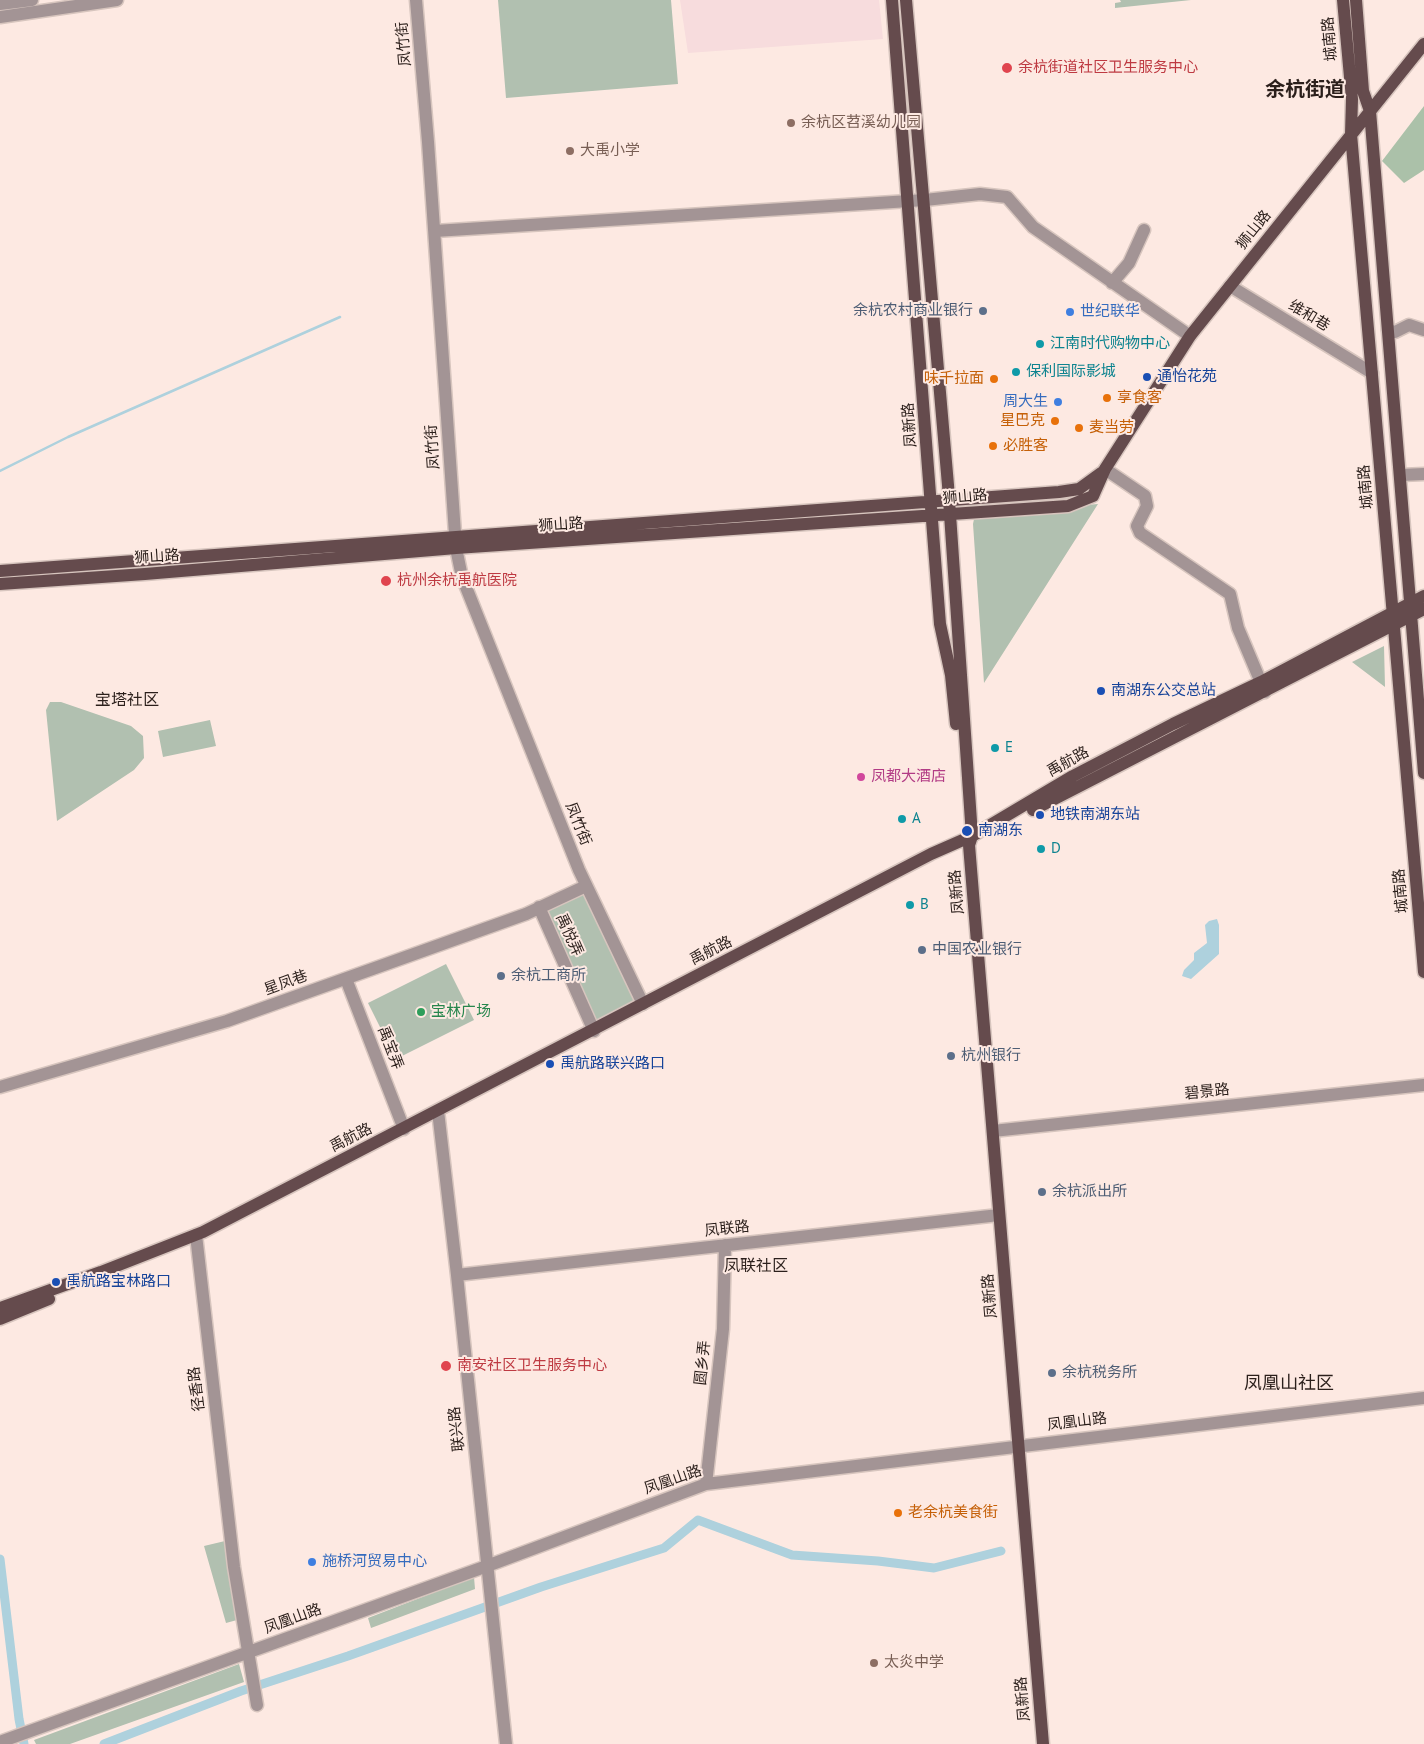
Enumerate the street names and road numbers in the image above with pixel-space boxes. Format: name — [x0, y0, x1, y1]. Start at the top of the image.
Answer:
street label: 城南路 — [1319, 16, 1341, 62]
street label: 凤竹街 — [393, 21, 415, 67]
street label: 狮山路 — [1233, 207, 1275, 253]
street label: 维和巷 — [1285, 297, 1333, 335]
street label: 凤新路 — [899, 402, 921, 448]
street label: 凤竹街 — [422, 424, 444, 470]
street label: 城南路 — [1355, 464, 1377, 510]
street label: 狮山路 — [942, 486, 988, 508]
street label: 狮山路 — [538, 514, 584, 536]
street label: 狮山路 — [134, 546, 180, 568]
street label: 禹航路 — [1044, 743, 1092, 781]
street label: 凤竹街 — [561, 800, 595, 848]
street label: 城南路 — [1390, 868, 1412, 914]
street label: 凤新路 — [946, 869, 968, 915]
street label: 禹悦弄 — [552, 911, 586, 959]
street label: 禹航路 — [687, 933, 735, 969]
street label: 星凤巷 — [262, 967, 310, 999]
street label: 禹宝弄 — [374, 1024, 406, 1072]
street label: 碧景路 — [1184, 1081, 1230, 1103]
street label: 禹航路 — [327, 1120, 375, 1156]
street label: 凤联路 — [704, 1218, 750, 1240]
street label: 凤新路 — [979, 1273, 1001, 1319]
street label: 圆乡弄 — [692, 1340, 714, 1386]
street label: 径香路 — [185, 1366, 209, 1412]
street label: 联兴路 — [446, 1406, 468, 1452]
street label: 凤凰山路 — [1046, 1409, 1108, 1435]
street label: 凤凰山路 — [642, 1462, 704, 1498]
street label: 凤凰山路 — [262, 1600, 324, 1638]
street label: 凤新路 — [1012, 1676, 1034, 1722]

